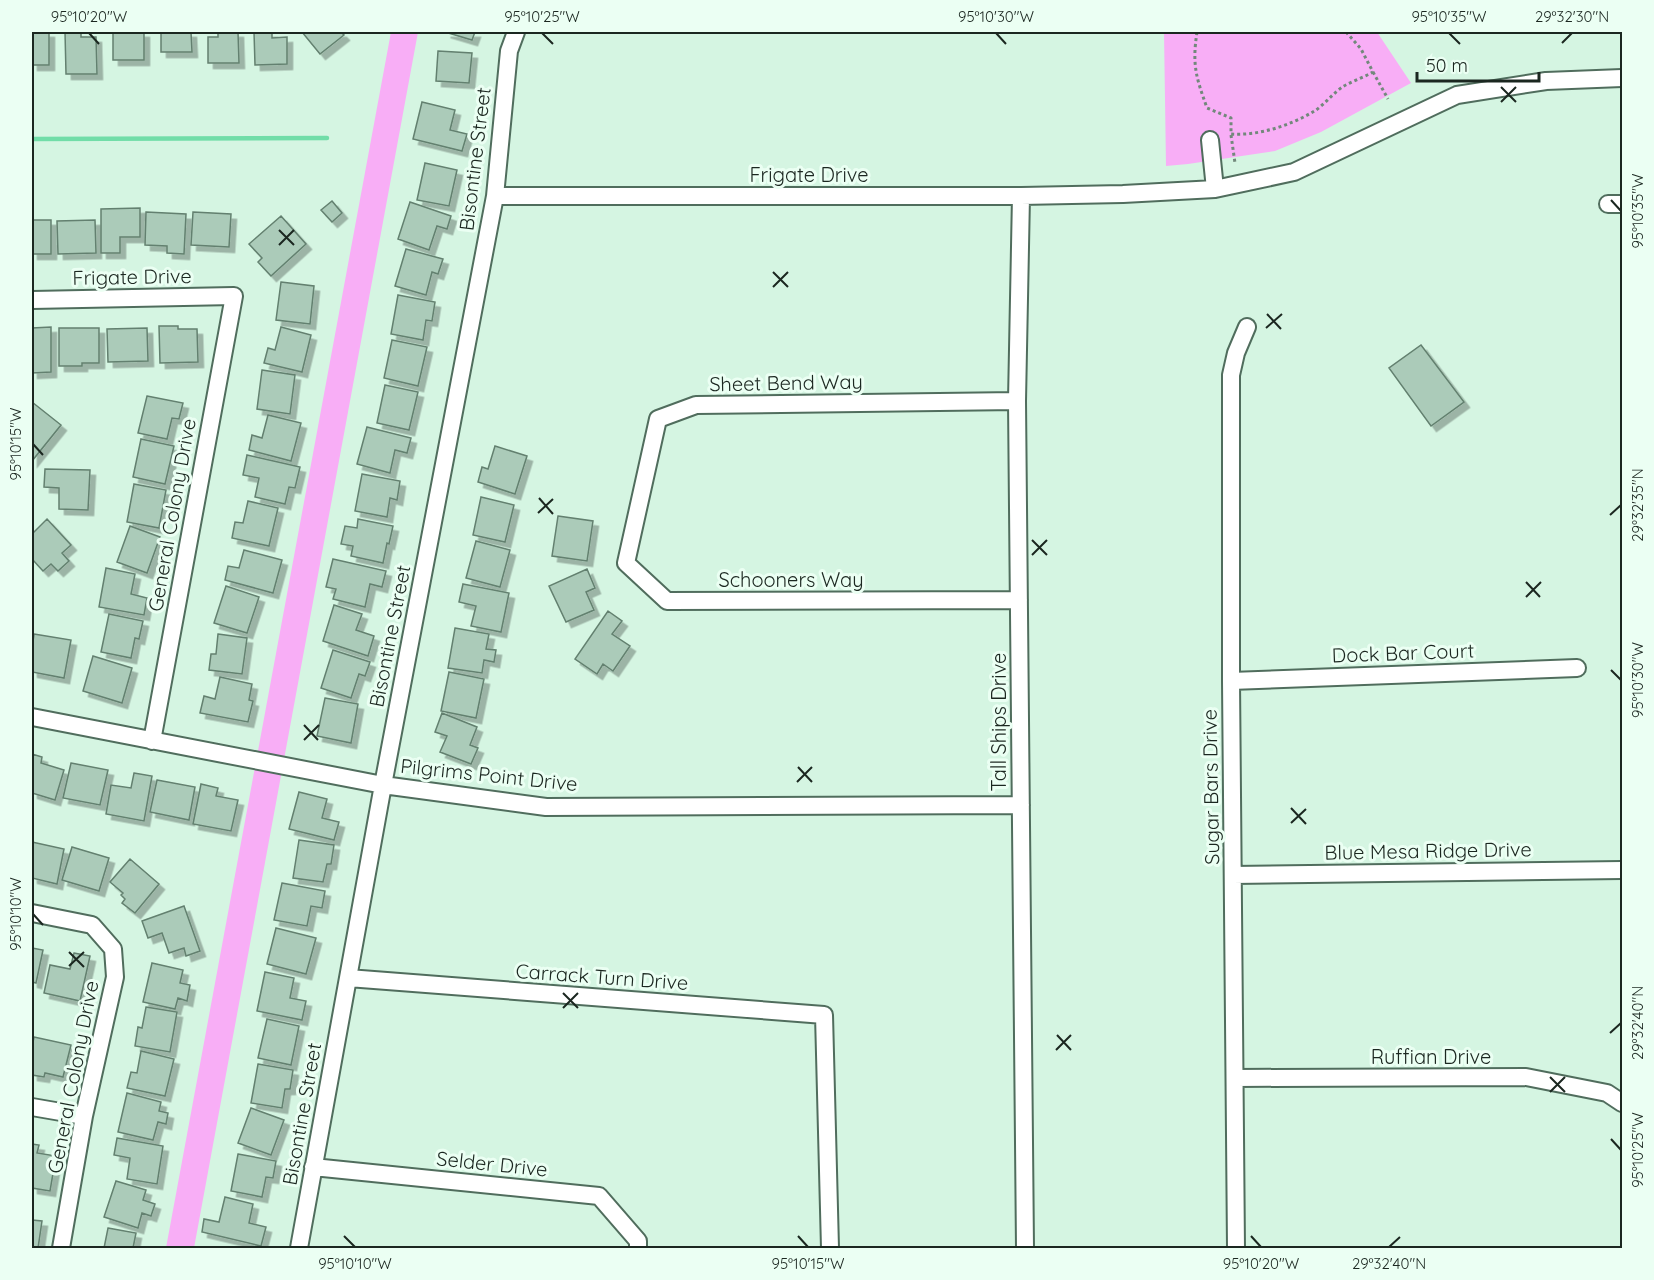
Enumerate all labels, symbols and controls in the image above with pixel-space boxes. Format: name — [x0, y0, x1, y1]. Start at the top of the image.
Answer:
text: 95°10'20"W — [51, 7, 128, 26]
text: 95°10'25"W — [504, 7, 580, 26]
text: 95°10'30"W — [958, 7, 1034, 26]
text: 95°10'35"W — [1411, 7, 1487, 26]
text: 29°32'30"N — [1535, 7, 1609, 26]
scale bar — [1417, 45, 1538, 83]
text: 50 m — [1426, 54, 1468, 77]
street label: Bisontine Street — [453, 86, 496, 232]
street label: Frigate Drive — [749, 162, 869, 187]
text: 95°10'35"W — [1628, 173, 1647, 249]
street label: Frigate Drive — [72, 263, 192, 290]
street label: Sheet Bend Way — [709, 369, 863, 396]
text: 95°10'15"W — [6, 407, 25, 480]
street label: General Colony Drive — [142, 416, 201, 613]
text: 29°32'35"N — [1628, 468, 1647, 542]
street label: Bisontine Street — [363, 562, 416, 709]
street label: Schooners Way — [718, 567, 864, 592]
street label: Dock Bar Court — [1331, 638, 1475, 667]
text: 95°10'30"W — [1628, 642, 1647, 718]
street label: Tall Ships Drive — [986, 653, 1011, 791]
street label: Sugar Bars Drive — [1197, 709, 1224, 865]
street label: Pilgrims Point Drive — [399, 753, 579, 796]
street label: Blue Mesa Ridge Drive — [1324, 836, 1532, 865]
text: 95°10'10"W — [6, 877, 25, 951]
street label: Carrack Turn Drive — [515, 958, 689, 995]
street label: General Colony Drive — [42, 978, 103, 1175]
text: 29°32'40"N — [1628, 986, 1647, 1060]
street label: Bisontine Street — [277, 1040, 326, 1187]
street label: Ruffian Drive — [1371, 1044, 1491, 1069]
text: 95°10'25"W — [1628, 1112, 1647, 1188]
street label: Selder Drive — [435, 1145, 549, 1182]
text: 95°10'10"W — [318, 1254, 392, 1273]
text: 95°10'15"W — [772, 1254, 845, 1273]
text: 95°10'20"W — [1223, 1254, 1300, 1273]
text: 29°32'40"N — [1352, 1254, 1426, 1273]

